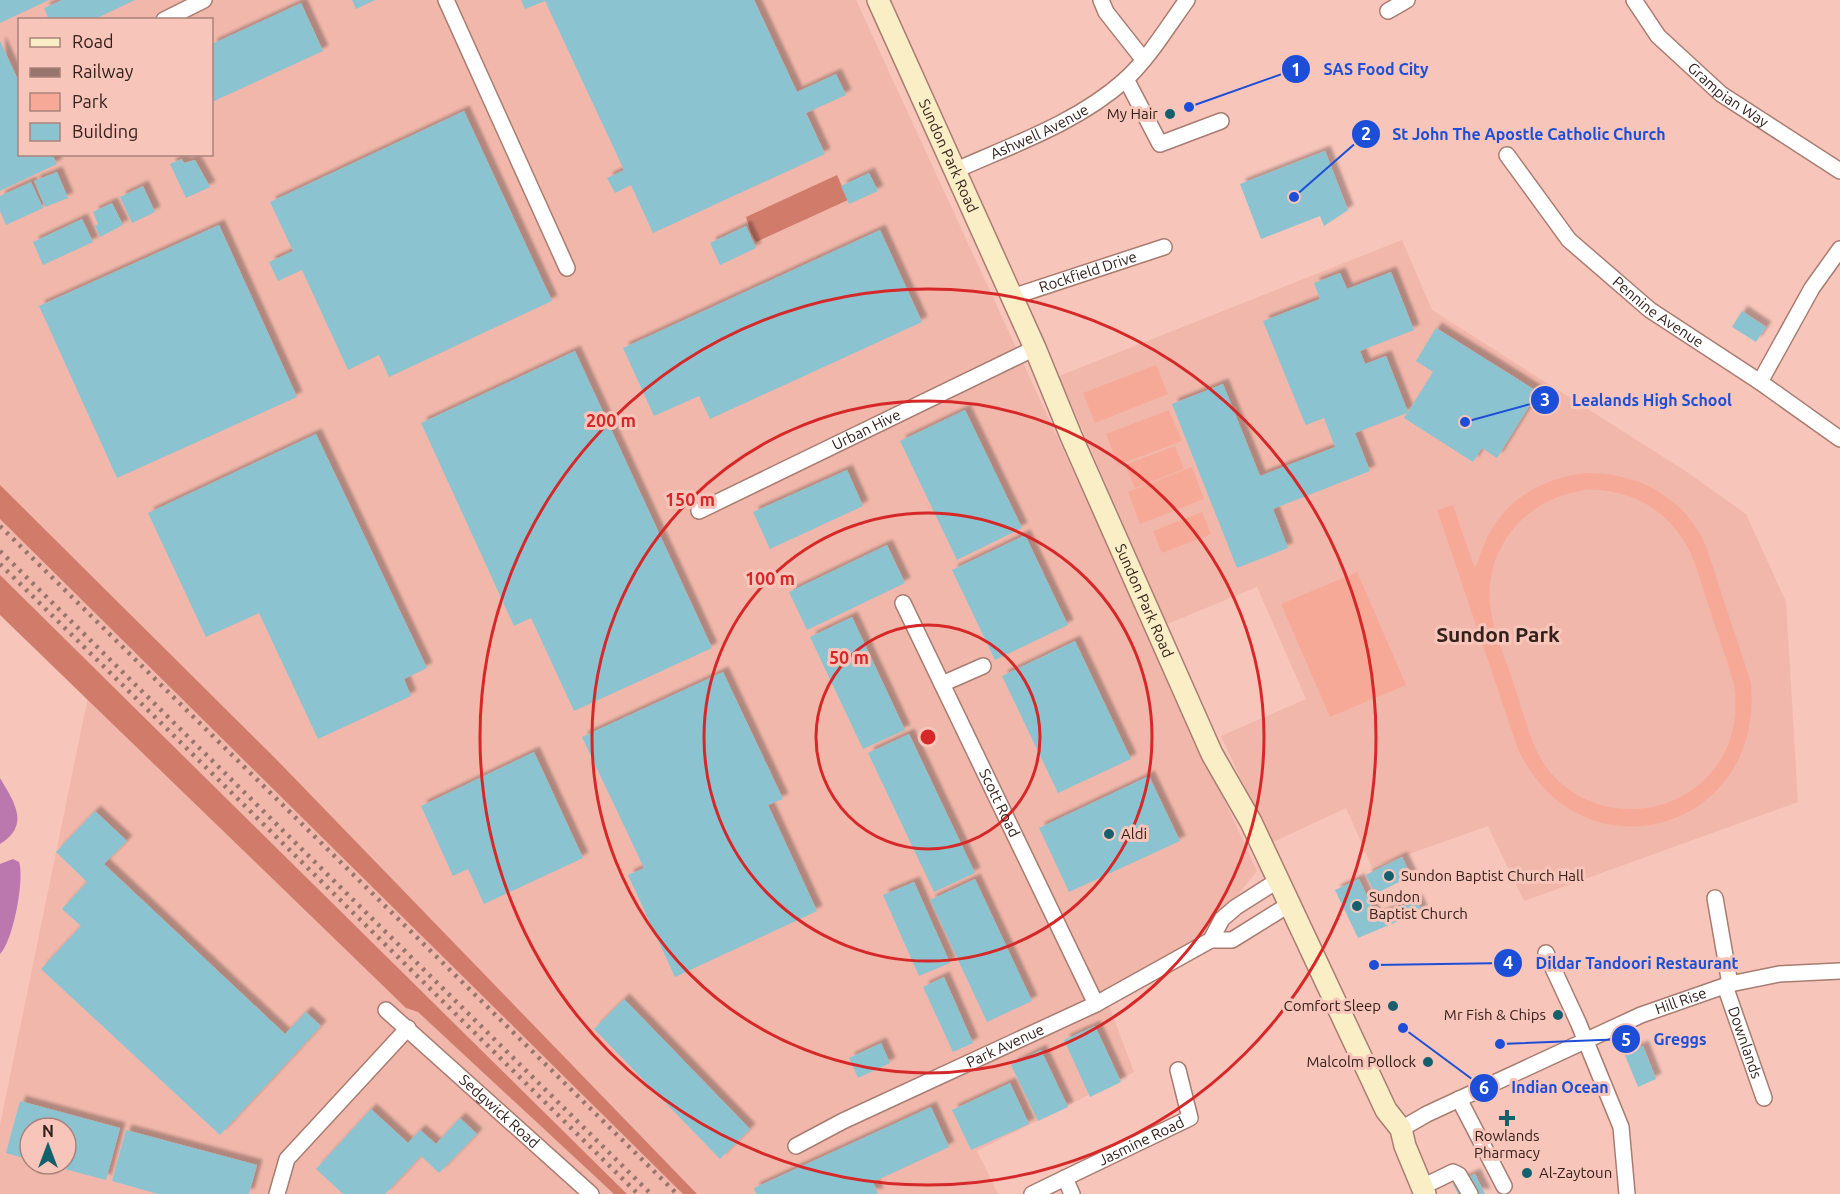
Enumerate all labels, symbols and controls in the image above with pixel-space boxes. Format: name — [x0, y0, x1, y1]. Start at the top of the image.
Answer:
legend — [18, 18, 213, 156]
text: Road — [72, 31, 114, 51]
callout: SAS Food City — [1281, 52, 1440, 86]
text: 1 — [1291, 59, 1301, 79]
street label: Grampian Way — [1684, 59, 1772, 130]
text: SAS Food City — [1323, 60, 1429, 78]
text: Railway — [72, 61, 134, 81]
text: Park — [72, 91, 108, 111]
street label: Sundon Park Road — [916, 96, 982, 215]
street label: Ashwell Avenue — [988, 100, 1091, 162]
place label: My Hair — [1107, 105, 1158, 122]
marker: My Hair — [1163, 107, 1177, 121]
callout: St John The Apostle Catholic Church — [1351, 117, 1678, 151]
text: Building — [72, 121, 138, 141]
text: 2 — [1361, 123, 1371, 143]
text: St John The Apostle Catholic Church — [1392, 125, 1666, 143]
street label: Rockfield Drive — [1037, 248, 1139, 296]
street label: Pennine Avenue — [1610, 273, 1707, 351]
callout: Lealands High School — [1530, 383, 1744, 417]
text: 3 — [1540, 389, 1550, 409]
text: Lealands High School — [1572, 391, 1732, 409]
street label: Urban Hive — [829, 406, 903, 453]
text: 200 m — [586, 410, 636, 430]
text: 150 m — [665, 489, 715, 509]
street label: Sundon Park Road — [1112, 541, 1177, 660]
text: 100 m — [745, 568, 795, 588]
district label: Sundon Park — [1436, 622, 1560, 646]
text: 50 m — [829, 647, 869, 667]
centre of rings — [918, 727, 938, 747]
street label: Scott Road — [976, 766, 1023, 840]
place label: Aldi — [1121, 825, 1147, 842]
marker: Aldi — [1102, 827, 1116, 841]
place label: Sundon Baptist Church Hall — [1401, 867, 1584, 884]
marker: Sundon Baptist Church Hall — [1382, 869, 1396, 883]
place label: Sundon Baptist Church — [1369, 888, 1468, 922]
marker: Sundon Baptist Church — [1350, 899, 1364, 913]
callout: Dildar Tandoori Restaurant — [1493, 946, 1750, 980]
text: 4 — [1503, 952, 1513, 972]
text: Dildar Tandoori Restaurant — [1536, 954, 1739, 972]
street label: Hill Rise — [1653, 984, 1709, 1017]
place label: Comfort Sleep — [1283, 997, 1381, 1014]
marker: Comfort Sleep — [1386, 999, 1400, 1013]
street label: Downlands — [1725, 1004, 1766, 1081]
place label: Mr Fish & Chips — [1444, 1006, 1546, 1023]
marker: Mr Fish & Chips — [1551, 1008, 1565, 1022]
street label: Park Avenue — [963, 1020, 1047, 1071]
callout: Greggs — [1611, 1022, 1718, 1056]
text: 5 — [1621, 1029, 1631, 1049]
text: Greggs — [1653, 1030, 1707, 1048]
place label: Malcolm Pollock — [1307, 1053, 1416, 1070]
marker: Malcolm Pollock — [1421, 1055, 1435, 1069]
street label: Sedgwick Road — [456, 1071, 543, 1151]
callout: Indian Ocean — [1469, 1071, 1621, 1105]
text: 6 — [1479, 1077, 1489, 1097]
text: Indian Ocean — [1511, 1078, 1609, 1096]
marker: Rowlands Pharmacy — [1500, 1111, 1514, 1125]
street label: Jasmine Road — [1095, 1113, 1187, 1169]
north arrow — [18, 1116, 78, 1176]
text: N — [42, 1122, 54, 1140]
place label: Rowlands Pharmacy — [1474, 1127, 1540, 1161]
place label: Al-Zaytoun — [1539, 1164, 1612, 1181]
marker: Al-Zaytoun — [1520, 1166, 1534, 1180]

